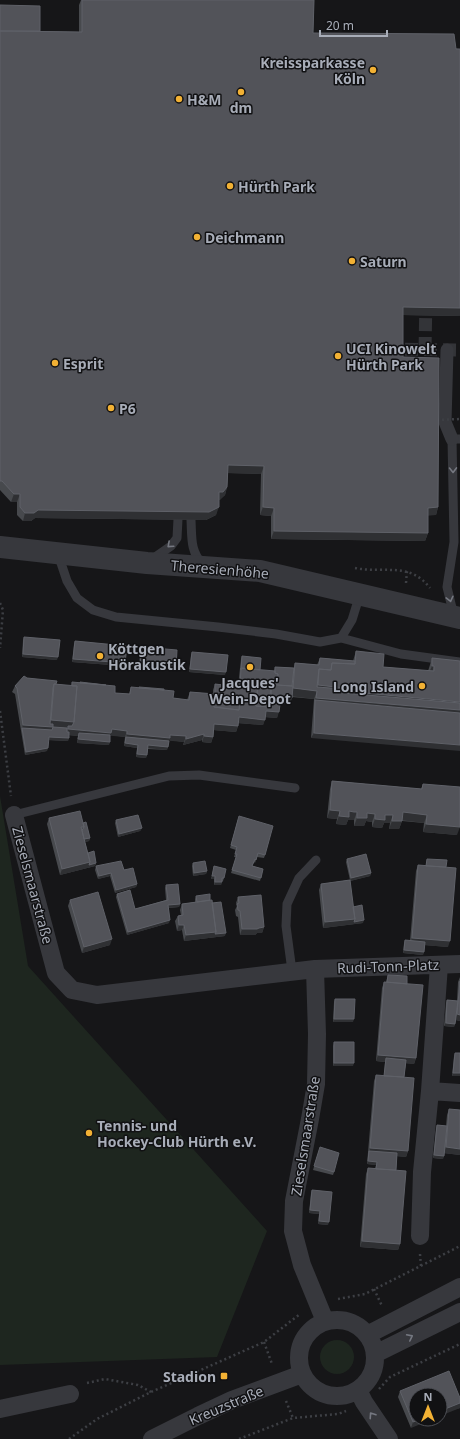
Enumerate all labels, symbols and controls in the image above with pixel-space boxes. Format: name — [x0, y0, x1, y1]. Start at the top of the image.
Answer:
scale bar — [320, 12, 387, 38]
text: 20 m — [326, 17, 354, 34]
place label: Kreissparkasse Köln — [260, 53, 365, 88]
marker: Kreissparkasse Köln — [368, 65, 378, 75]
marker: dm — [236, 87, 246, 97]
place label: H&M — [187, 90, 221, 109]
marker: H&M — [174, 94, 184, 104]
place label: dm — [230, 98, 252, 117]
place label: Hürth Park — [238, 177, 315, 196]
marker: Hürth Park — [225, 181, 235, 191]
place label: Deichmann — [205, 228, 284, 247]
marker: Deichmann — [192, 232, 202, 242]
place label: Saturn — [360, 252, 407, 271]
marker: Saturn — [347, 256, 357, 266]
place label: UCI Kinowelt Hürth Park — [346, 339, 436, 374]
marker: UCI Kinowelt Hürth Park — [333, 351, 343, 361]
place label: Esprit — [63, 354, 103, 373]
marker: Esprit — [50, 358, 60, 368]
place label: P6 — [119, 399, 136, 418]
marker: P6 — [106, 403, 116, 413]
one-way arrow — [449, 467, 457, 473]
one-way arrow — [167, 541, 174, 548]
street label: Theresienhöhe — [170, 555, 270, 583]
one-way arrow — [445, 596, 453, 602]
place label: Köttgen Hörakustik — [108, 639, 186, 674]
marker: Köttgen Hörakustik — [95, 651, 105, 661]
marker: Jacques' Wein-Depot — [245, 662, 255, 672]
place label: Jacques' Wein-Depot — [209, 673, 291, 708]
place label: Long Island — [333, 677, 414, 696]
marker: Long Island — [417, 681, 427, 691]
street label: Zieselsmaarstraße — [8, 824, 58, 946]
street label: Rudi-Tonn-Platz — [337, 955, 440, 977]
street label: Zieselsmaarstraße — [286, 1075, 324, 1197]
place label: Tennis- und Hockey-Club Hürth e.V. — [97, 1116, 256, 1151]
marker: Tennis- und Hockey-Club Hürth e.V. — [84, 1128, 94, 1138]
one-way arrow — [406, 1334, 413, 1342]
place label: Stadion — [163, 1367, 216, 1386]
marker: Stadion — [219, 1371, 229, 1381]
street label: Kreuzstraße — [186, 1381, 266, 1429]
north arrow — [408, 1387, 448, 1427]
text: N — [424, 1389, 432, 1404]
one-way arrow — [369, 1412, 377, 1419]

